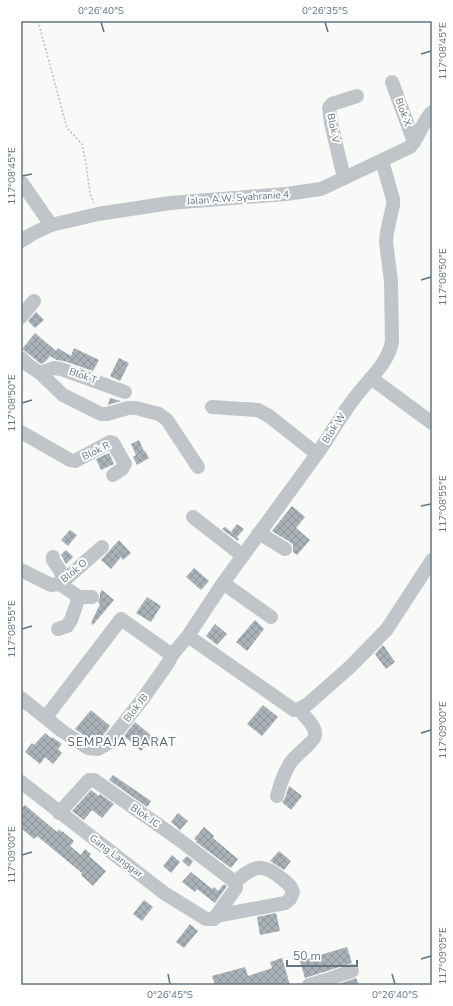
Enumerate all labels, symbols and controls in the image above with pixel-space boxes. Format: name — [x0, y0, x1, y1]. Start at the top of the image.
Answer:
text: 0°26'40"S — [78, 4, 124, 18]
text: 0°26'35"S — [302, 4, 348, 18]
text: 117°08'45"E — [436, 22, 450, 80]
street label: Blok X — [391, 96, 415, 129]
street label: Blok V — [323, 112, 343, 144]
text: 117°08'45"E — [5, 147, 19, 205]
street label: Jalan A.W. Syahranie 4 — [185, 187, 290, 209]
text: 117°08'50"E — [436, 248, 450, 306]
street label: Blok T — [67, 364, 99, 388]
text: 117°08'50"E — [5, 374, 19, 432]
street label: Blok W — [319, 410, 349, 446]
street label: Blok R — [80, 438, 113, 464]
text: 117°08'55"E — [436, 475, 450, 533]
street label: Blok O — [58, 556, 90, 586]
text: 117°08'55"E — [5, 600, 19, 658]
street label: Blok JB — [120, 691, 152, 725]
text: 117°09'00"E — [436, 701, 450, 759]
district label: SEMPAJA BARAT — [68, 734, 176, 750]
street label: Blok JC — [128, 801, 163, 831]
text: 117°09'00"E — [5, 826, 19, 884]
street label: Gang Langgar — [86, 831, 146, 881]
text: 117°09'05"E — [436, 927, 450, 985]
scale bar — [287, 942, 357, 968]
text: 50 m — [293, 948, 321, 964]
text: 0°26'45"S — [147, 988, 193, 1002]
text: 0°26'40"S — [372, 988, 418, 1002]

